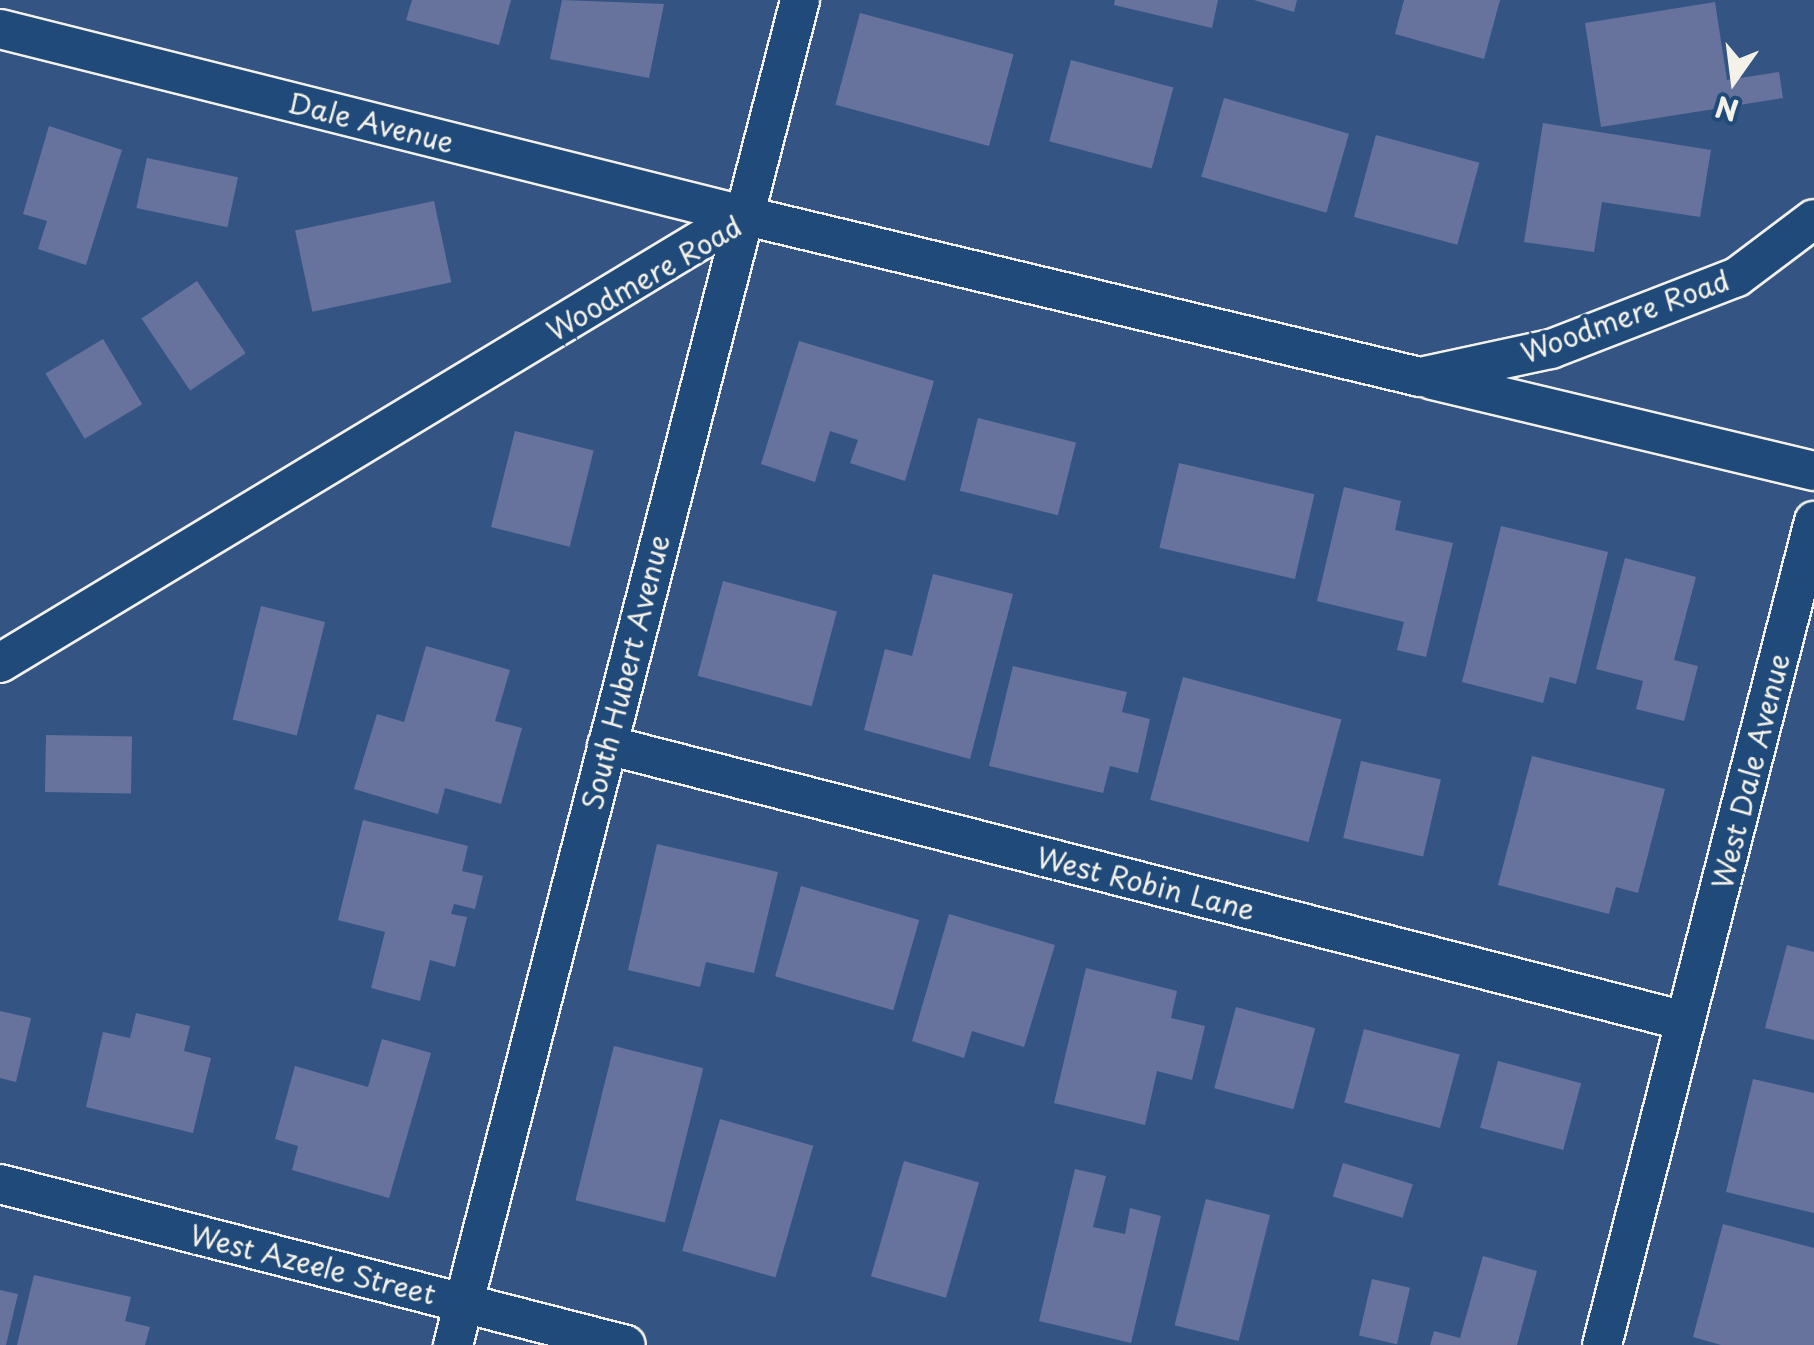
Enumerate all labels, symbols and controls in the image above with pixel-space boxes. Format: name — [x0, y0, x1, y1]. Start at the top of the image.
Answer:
north arrow — [1684, 30, 1784, 130]
street label: Dale Avenue — [285, 85, 457, 159]
text: N — [1711, 86, 1743, 133]
street label: Woodmere Road — [540, 208, 748, 348]
street label: Woodmere Road — [1516, 263, 1734, 369]
street label: South Hubert Avenue — [574, 530, 676, 814]
street label: West Dale Avenue — [1704, 649, 1796, 893]
street label: West Robin Lane — [1033, 840, 1259, 926]
street label: West Azeele Street — [186, 1217, 440, 1311]

